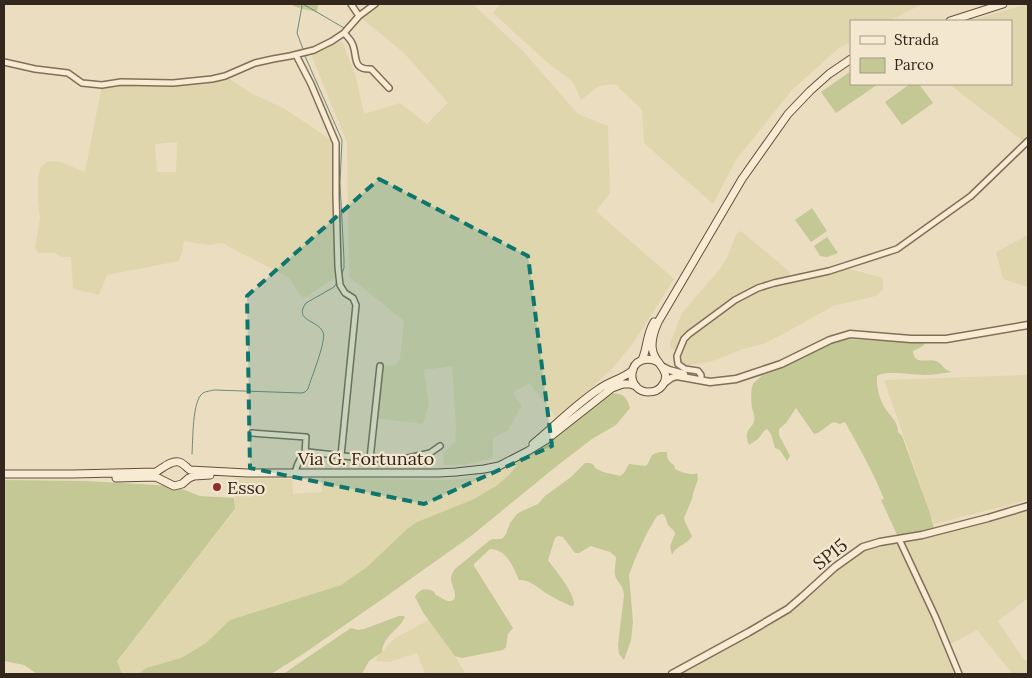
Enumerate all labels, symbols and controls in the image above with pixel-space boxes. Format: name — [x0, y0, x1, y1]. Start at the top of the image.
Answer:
legend — [850, 20, 1012, 85]
text: Strada — [894, 30, 939, 49]
text: Parco — [894, 55, 934, 74]
street label: Via G. Fortunato — [297, 447, 434, 470]
place label: Esso — [227, 476, 265, 499]
marker: Esso — [211, 481, 223, 493]
street label: SP15 — [808, 533, 852, 575]

